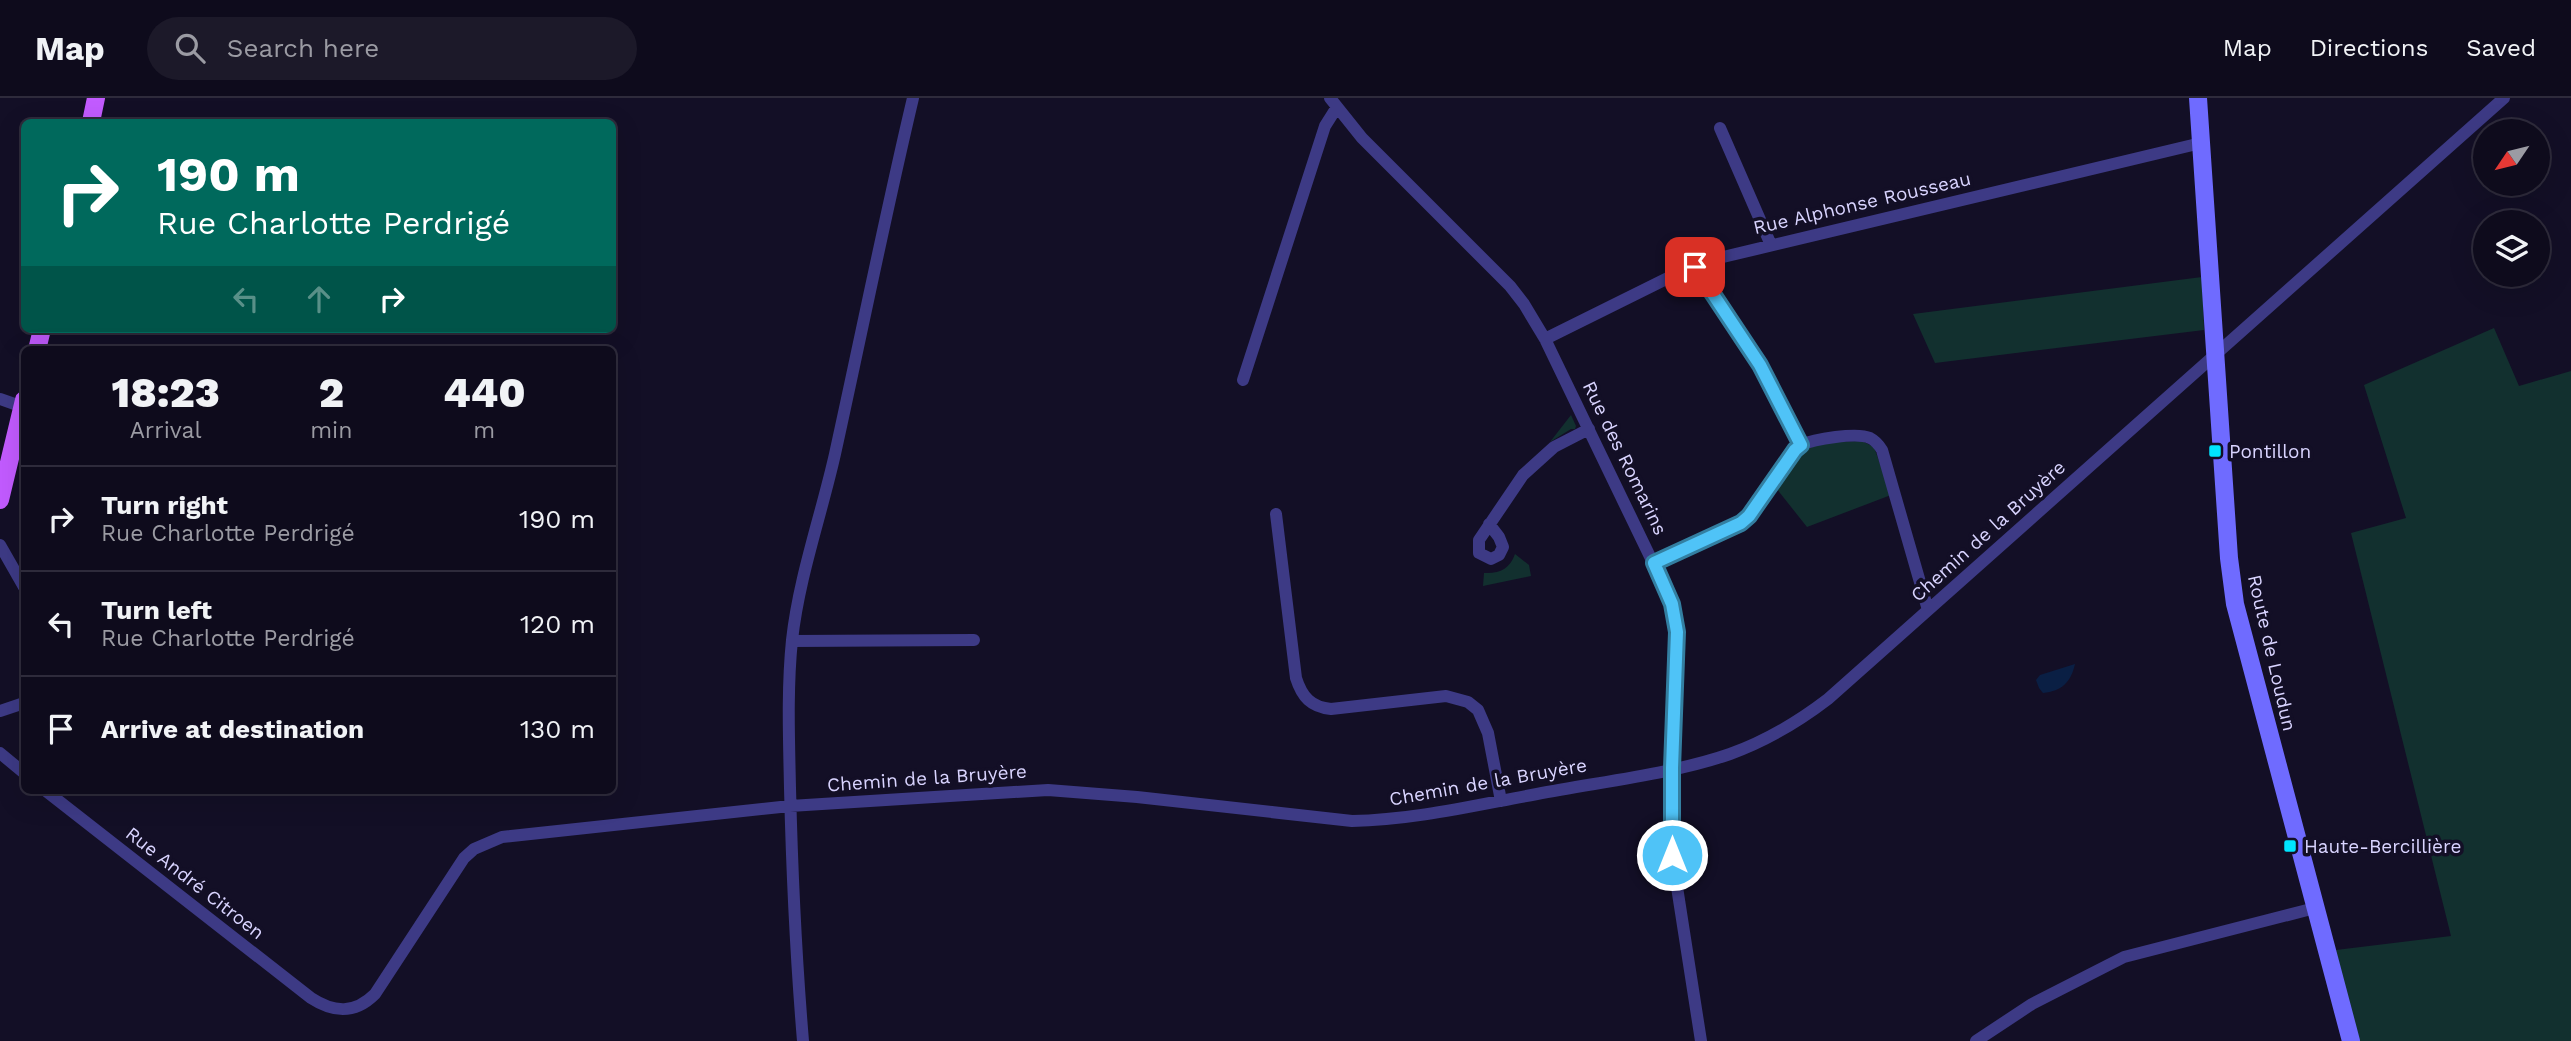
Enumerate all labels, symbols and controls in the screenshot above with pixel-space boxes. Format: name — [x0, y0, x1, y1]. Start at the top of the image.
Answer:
search box — [147, 17, 637, 80]
text: Map — [35, 29, 105, 68]
icon: search — [171, 29, 209, 67]
text: Search here — [227, 33, 379, 63]
text: Map — [2223, 34, 2272, 62]
text: Directions — [2310, 34, 2428, 62]
text: Saved — [2466, 34, 2536, 62]
north arrow — [2473, 119, 2550, 196]
map controls — [2473, 119, 2550, 287]
text: 190 m — [157, 145, 300, 203]
icon: right — [42, 147, 133, 238]
street label: Rue Alphonse Rousseau — [1751, 167, 1973, 239]
text: Rue Charlotte Perdrigé — [157, 204, 510, 242]
button: layers — [2473, 210, 2550, 287]
pin — [1665, 237, 1725, 297]
icon: arrive — [1676, 248, 1714, 286]
icon: left — [227, 280, 265, 318]
icon: ahead — [300, 280, 338, 318]
icon: right — [373, 280, 411, 318]
text: 18:23 — [111, 368, 220, 417]
text: 2 — [319, 368, 344, 417]
text: 440 — [443, 368, 526, 417]
street label: Rue des Romarins — [1578, 377, 1672, 539]
text: Arrival — [130, 417, 201, 444]
text: min — [310, 417, 352, 444]
text: m — [473, 417, 495, 444]
place label: Pontillon — [2229, 440, 2311, 463]
marker: Pontillon — [2207, 443, 2223, 459]
street label: Chemin de la Bruyère — [1906, 455, 2070, 607]
text: Turn right — [101, 490, 228, 520]
icon: right — [42, 500, 80, 538]
text: 190 m — [519, 504, 595, 534]
text: Rue Charlotte Perdrigé — [101, 520, 355, 547]
street label: Route de Loudun — [2243, 573, 2301, 733]
text: Turn left — [101, 595, 212, 625]
icon: left — [42, 605, 80, 643]
text: 120 m — [520, 609, 595, 639]
text: Rue Charlotte Perdrigé — [101, 625, 355, 652]
icon: arrive — [42, 710, 80, 748]
text: Arrive at destination — [101, 714, 364, 744]
text: 130 m — [520, 714, 595, 744]
street label: Chemin de la Bruyère — [1387, 753, 1589, 811]
street label: Chemin de la Bruyère — [826, 760, 1028, 796]
position arrow — [1635, 818, 1709, 892]
street label: Rue André Citroen — [121, 822, 269, 944]
place label: Haute-Bercillière — [2304, 835, 2462, 858]
marker: Haute-Bercillière — [2282, 838, 2298, 854]

